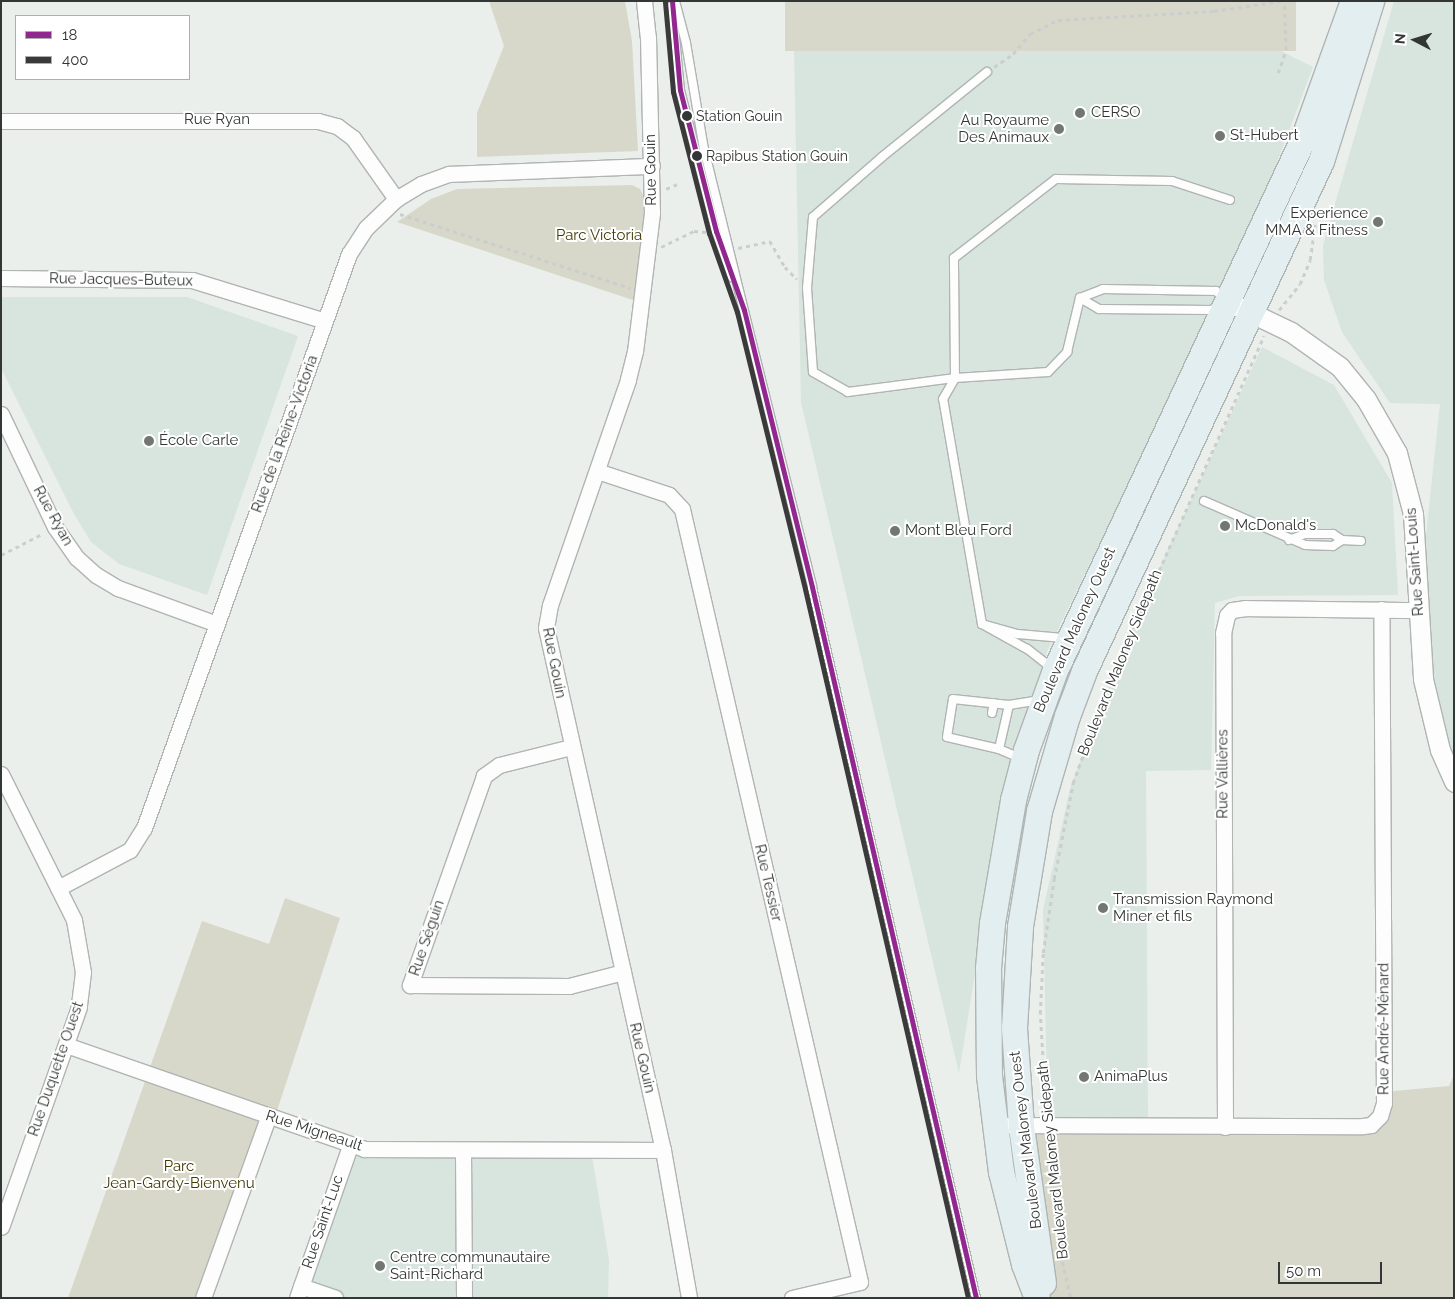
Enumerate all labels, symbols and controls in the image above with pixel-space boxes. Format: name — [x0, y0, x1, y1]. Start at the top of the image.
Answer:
legend — [15, 15, 190, 80]
north arrow — [1390, 15, 1440, 65]
text: 18 — [62, 26, 77, 44]
text: N — [1392, 33, 1408, 45]
text: 400 — [62, 51, 89, 69]
place label: CERSO — [1091, 104, 1141, 122]
marker: CERSO — [1073, 106, 1087, 120]
place label: Station Gouin — [696, 108, 782, 124]
street label: Rue Ryan — [184, 111, 250, 129]
marker: Station Gouin — [682, 111, 692, 121]
place label: Au Royaume Des Animaux — [958, 111, 1049, 146]
marker: Au Royaume Des Animaux — [1053, 123, 1065, 135]
place label: St-Hubert — [1230, 127, 1299, 145]
marker: St-Hubert — [1214, 130, 1226, 142]
street label: Rue Gouin — [641, 134, 661, 206]
place label: Rapibus Station Gouin — [706, 148, 848, 164]
marker: Rapibus Station Gouin — [692, 151, 702, 161]
place label: Experience MMA & Fitness — [1265, 204, 1368, 239]
marker: Experience MMA & Fitness — [1372, 216, 1384, 228]
park label: Parc Victoria — [556, 227, 642, 245]
street label: Rue Jacques-Buteux — [49, 270, 193, 290]
street label: Rue de la Reine-Victoria — [248, 353, 322, 515]
place label: École Carle — [159, 432, 238, 450]
marker: École Carle — [143, 435, 155, 447]
street label: Rue Ryan — [29, 483, 77, 549]
street label: Rue Saint-Louis — [1402, 507, 1428, 617]
place label: McDonald's — [1235, 517, 1316, 535]
marker: McDonald's — [1219, 520, 1231, 532]
place label: Mont Bleu Ford — [905, 522, 1012, 540]
marker: Mont Bleu Ford — [889, 525, 901, 537]
street label: Boulevard Maloney Ouest — [1030, 544, 1120, 716]
street label: Boulevard Maloney Sidepath — [1074, 567, 1166, 759]
street label: Rue Gouin — [538, 626, 570, 700]
street label: Rue Vallières — [1214, 729, 1232, 819]
street label: Rue Tessier — [750, 842, 786, 924]
place label: Transmission Raymond Miner et fils — [1113, 890, 1273, 925]
street label: Rue Séguin — [406, 898, 448, 978]
marker: Transmission Raymond Miner et fils — [1097, 902, 1109, 914]
street label: Rue André-Ménard — [1375, 963, 1393, 1095]
street label: Rue Duquette Ouest — [24, 999, 88, 1139]
street label: Rue Gouin — [625, 1021, 659, 1095]
street label: Boulevard Maloney Ouest — [1006, 1050, 1046, 1230]
street label: Boulevard Maloney Sidepath — [1034, 1060, 1072, 1260]
place label: AnimaPlus — [1094, 1068, 1168, 1086]
marker: AnimaPlus — [1078, 1071, 1090, 1083]
street label: Rue Migneault — [263, 1107, 365, 1155]
park label: Parc Jean-Gardy-Bienvenu — [103, 1157, 255, 1192]
street label: Rue Saint-Luc — [299, 1173, 347, 1271]
place label: Centre communautaire Saint-Richard — [390, 1248, 550, 1283]
scale bar — [1280, 1252, 1384, 1284]
marker: Centre communautaire Saint-Richard — [374, 1260, 386, 1272]
text: 50 m — [1286, 1262, 1321, 1280]

